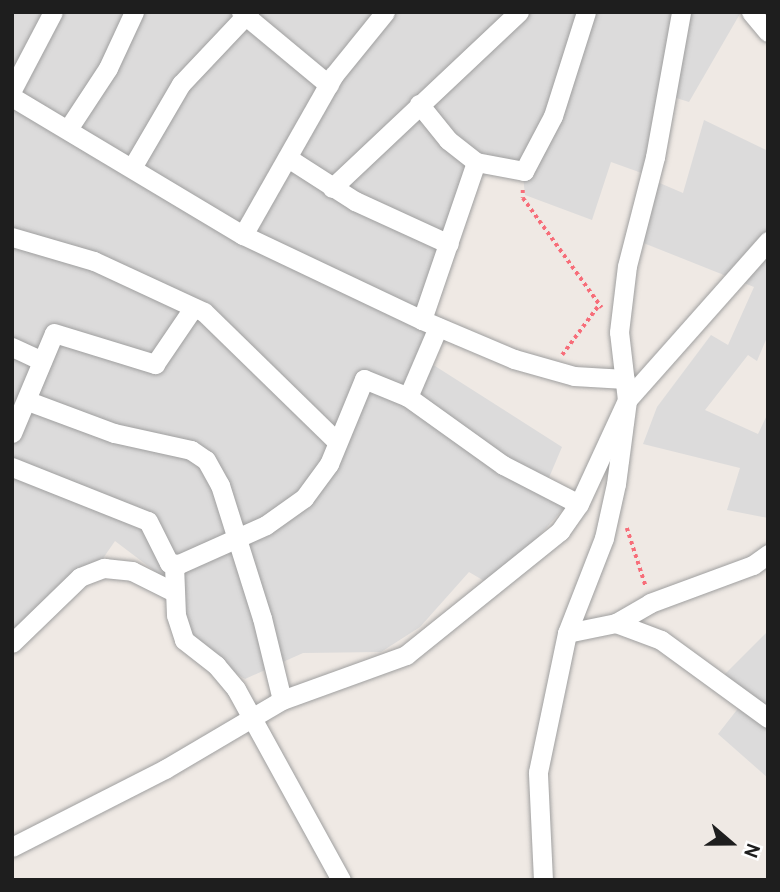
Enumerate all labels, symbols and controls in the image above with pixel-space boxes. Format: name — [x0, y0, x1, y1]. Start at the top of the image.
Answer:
north arrow — [696, 808, 766, 878]
text: N — [737, 840, 764, 861]

